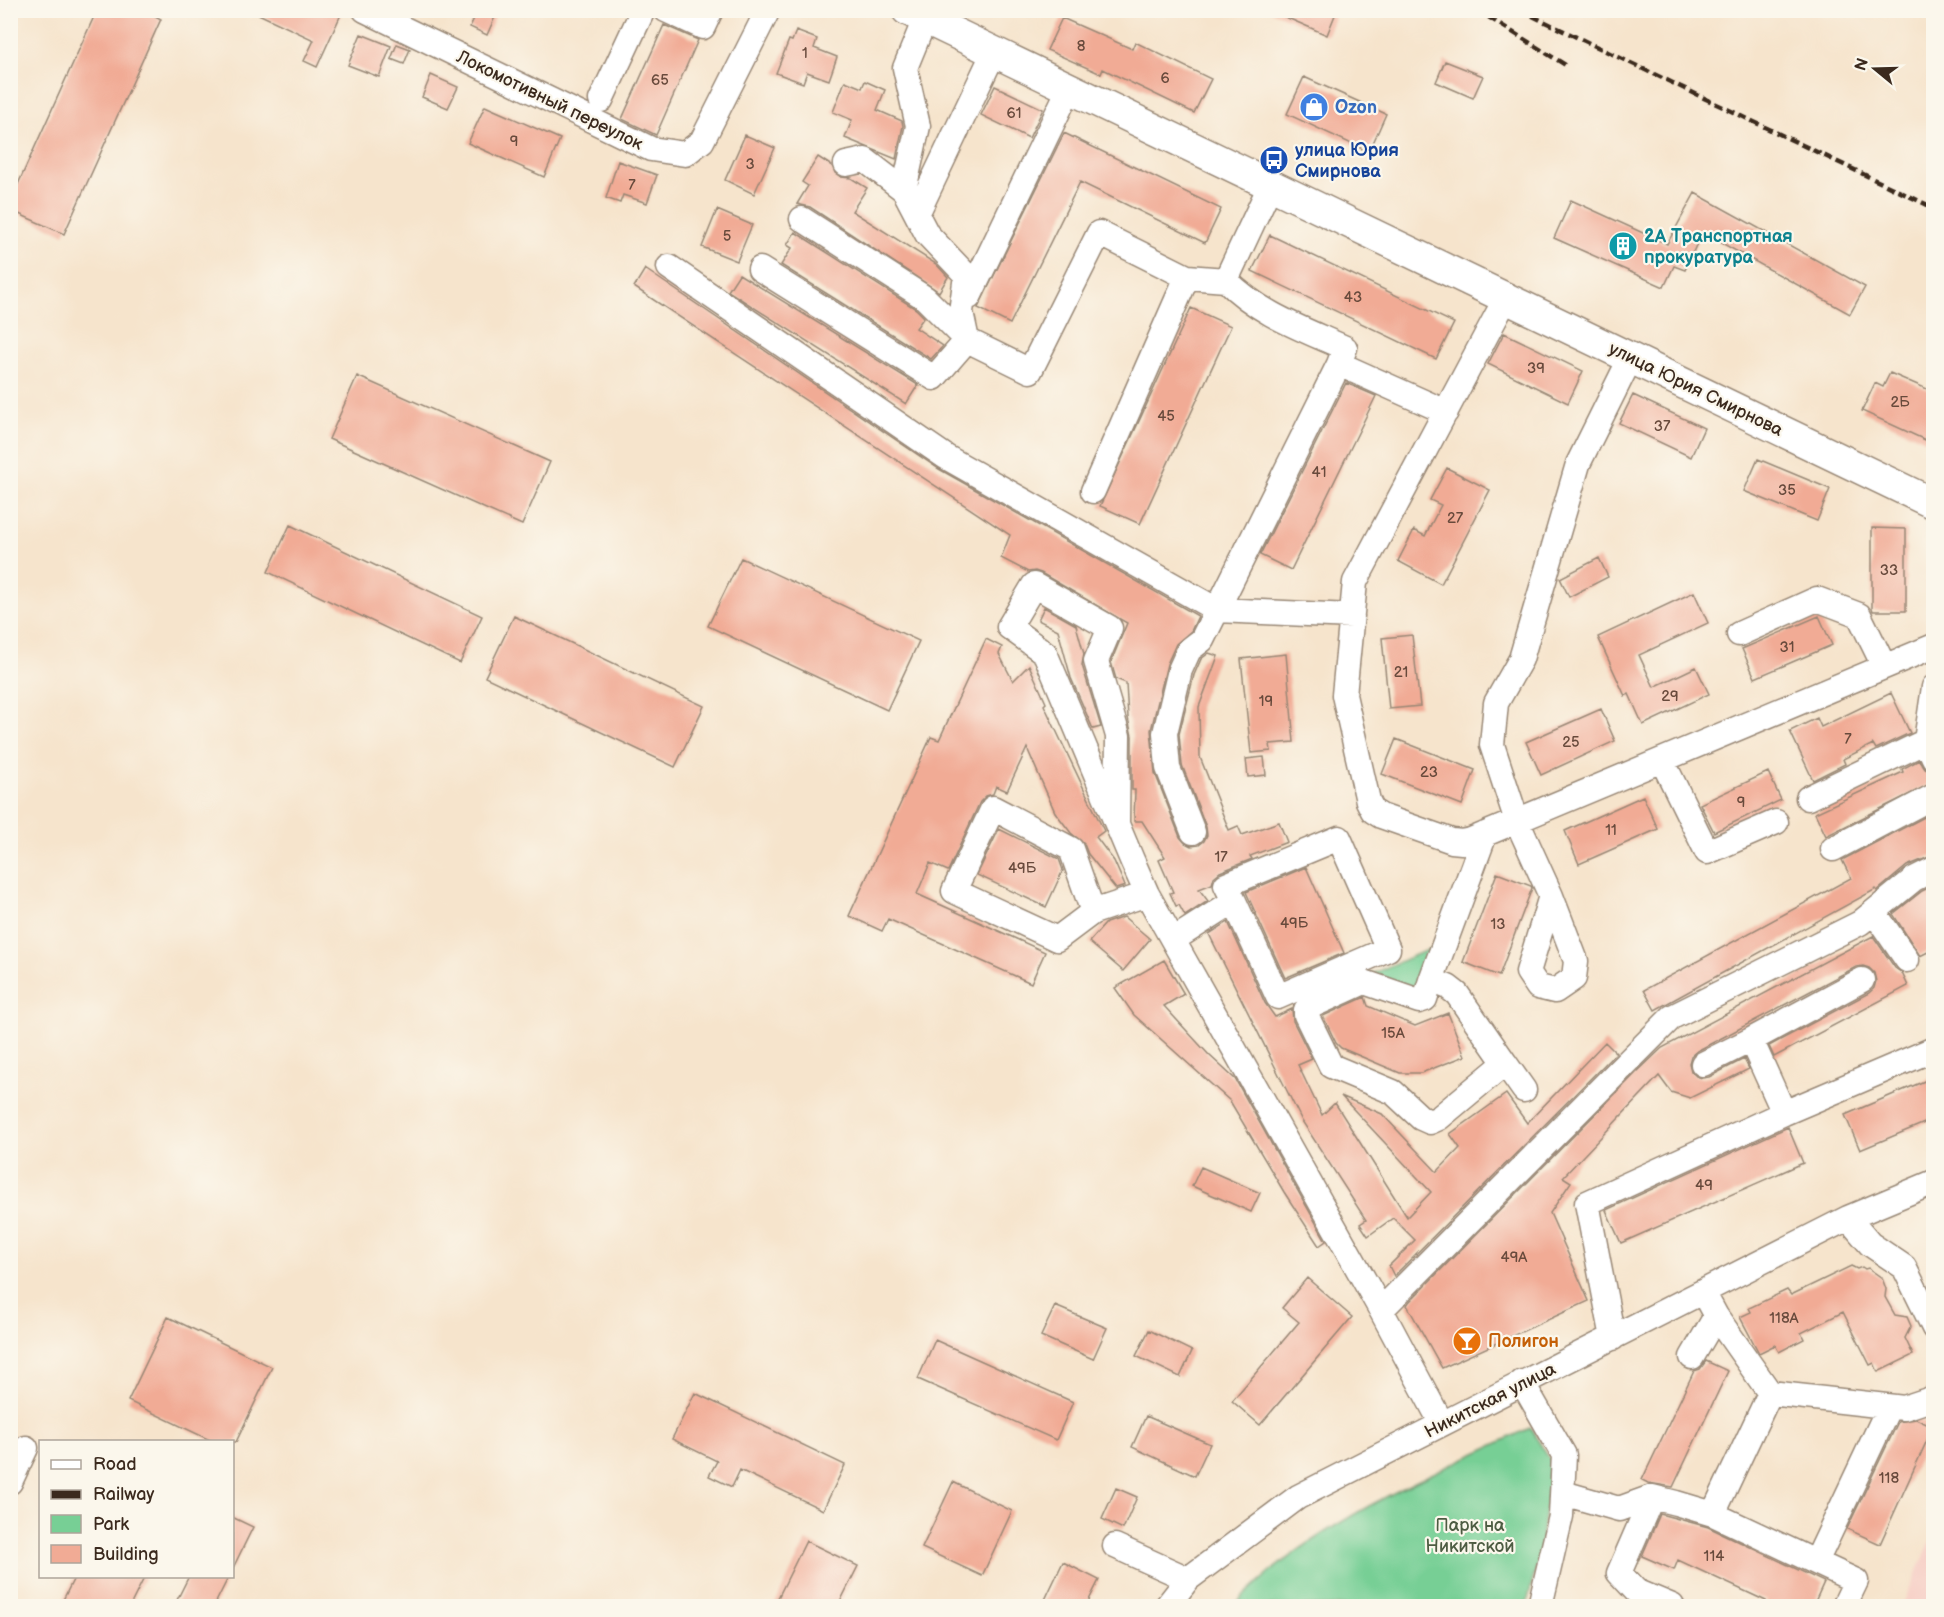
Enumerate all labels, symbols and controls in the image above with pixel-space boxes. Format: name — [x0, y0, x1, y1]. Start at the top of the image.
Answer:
house number: 8 — [1077, 37, 1086, 56]
north arrow — [1845, 39, 1905, 99]
house number: 1 — [802, 44, 808, 63]
street label: Локомотивный переулок — [452, 46, 647, 155]
text: N — [1851, 56, 1873, 73]
house number: 6 — [1160, 69, 1170, 88]
house number: 65 — [651, 71, 669, 90]
shop icon: Ozon — [1298, 91, 1330, 123]
place label: Ozon — [1335, 97, 1377, 118]
house number: 61 — [1007, 104, 1021, 123]
house number: 9 — [510, 132, 518, 151]
place label: улица Юрия Смирнова — [1295, 140, 1399, 182]
bus stop icon: улица Юрия Смирнова — [1258, 144, 1290, 176]
house number: 3 — [745, 155, 755, 174]
house number: 7 — [628, 176, 636, 195]
place label: 2А Транспортная прокуратура — [1644, 226, 1793, 268]
house number: 5 — [723, 227, 731, 246]
building icon: 2А Транспортная прокуратура — [1607, 230, 1639, 262]
house number: 43 — [1344, 288, 1362, 307]
street label: улица Юрия Смирнова — [1605, 338, 1787, 441]
house number: 39 — [1527, 359, 1545, 378]
house number: 2Б — [1890, 393, 1910, 412]
house number: 45 — [1157, 407, 1175, 426]
house number: 37 — [1654, 417, 1671, 436]
house number: 41 — [1312, 463, 1326, 482]
house number: 35 — [1778, 481, 1796, 500]
house number: 27 — [1447, 509, 1464, 528]
house number: 33 — [1880, 561, 1898, 580]
house number: 31 — [1779, 638, 1795, 657]
house number: 21 — [1394, 663, 1408, 682]
house number: 29 — [1661, 687, 1679, 706]
house number: 19 — [1259, 692, 1273, 711]
house number: 7 — [1844, 730, 1852, 749]
house number: 25 — [1562, 733, 1580, 752]
house number: 23 — [1420, 763, 1438, 782]
house number: 9 — [1737, 793, 1745, 812]
house number: 11 — [1605, 821, 1617, 840]
house number: 17 — [1214, 848, 1228, 867]
house number: 49Б — [1008, 859, 1037, 878]
house number: 49Б — [1280, 914, 1309, 933]
house number: 13 — [1490, 915, 1506, 934]
house number: 15А — [1381, 1024, 1406, 1043]
house number: 49 — [1695, 1176, 1713, 1195]
house number: 49А — [1501, 1248, 1528, 1267]
house number: 118А — [1769, 1309, 1800, 1328]
bar icon: Полигон — [1451, 1325, 1483, 1357]
place label: Полигон — [1488, 1331, 1559, 1352]
street label: Никитская улица — [1421, 1358, 1560, 1443]
legend — [39, 1440, 234, 1578]
text: Road — [93, 1454, 137, 1475]
house number: 118 — [1879, 1469, 1899, 1488]
text: Railway — [93, 1484, 155, 1505]
text: Park — [93, 1514, 129, 1535]
park label: Парк на Никитской — [1426, 1515, 1514, 1557]
text: Building — [93, 1544, 159, 1565]
house number: 114 — [1704, 1547, 1724, 1566]

